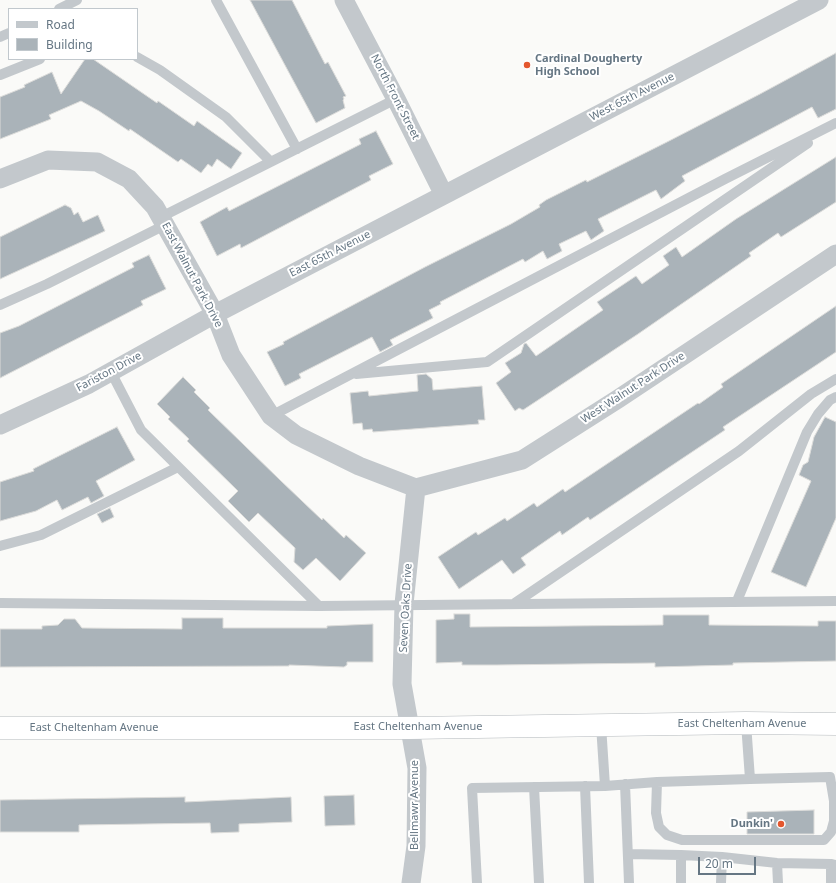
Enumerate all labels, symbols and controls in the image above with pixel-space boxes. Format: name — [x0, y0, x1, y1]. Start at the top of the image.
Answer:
legend — [8, 8, 138, 60]
text: Road — [46, 16, 75, 33]
text: Building — [46, 36, 93, 53]
street label: North Front Street — [368, 52, 422, 142]
place label: Cardinal Dougherty High School — [535, 52, 642, 78]
marker: Cardinal Dougherty High School — [522, 60, 532, 70]
street label: West 65th Avenue — [588, 70, 676, 124]
street label: East Walnut Park Drive — [159, 220, 225, 330]
street label: East 65th Avenue — [287, 228, 373, 280]
street label: Fariston Drive — [74, 349, 144, 395]
street label: West Walnut Park Drive — [579, 349, 687, 427]
street label: Seven Oaks Drive — [397, 563, 415, 653]
street label: East Cheltenham Avenue — [678, 717, 806, 731]
street label: East Cheltenham Avenue — [354, 720, 482, 734]
street label: East Cheltenham Avenue — [30, 721, 158, 735]
street label: Bellmawr Avenue — [408, 760, 422, 850]
place label: Dunkin' — [731, 817, 773, 831]
marker: Dunkin' — [776, 819, 786, 829]
scale bar — [700, 849, 758, 875]
text: 20 m — [705, 855, 733, 872]

